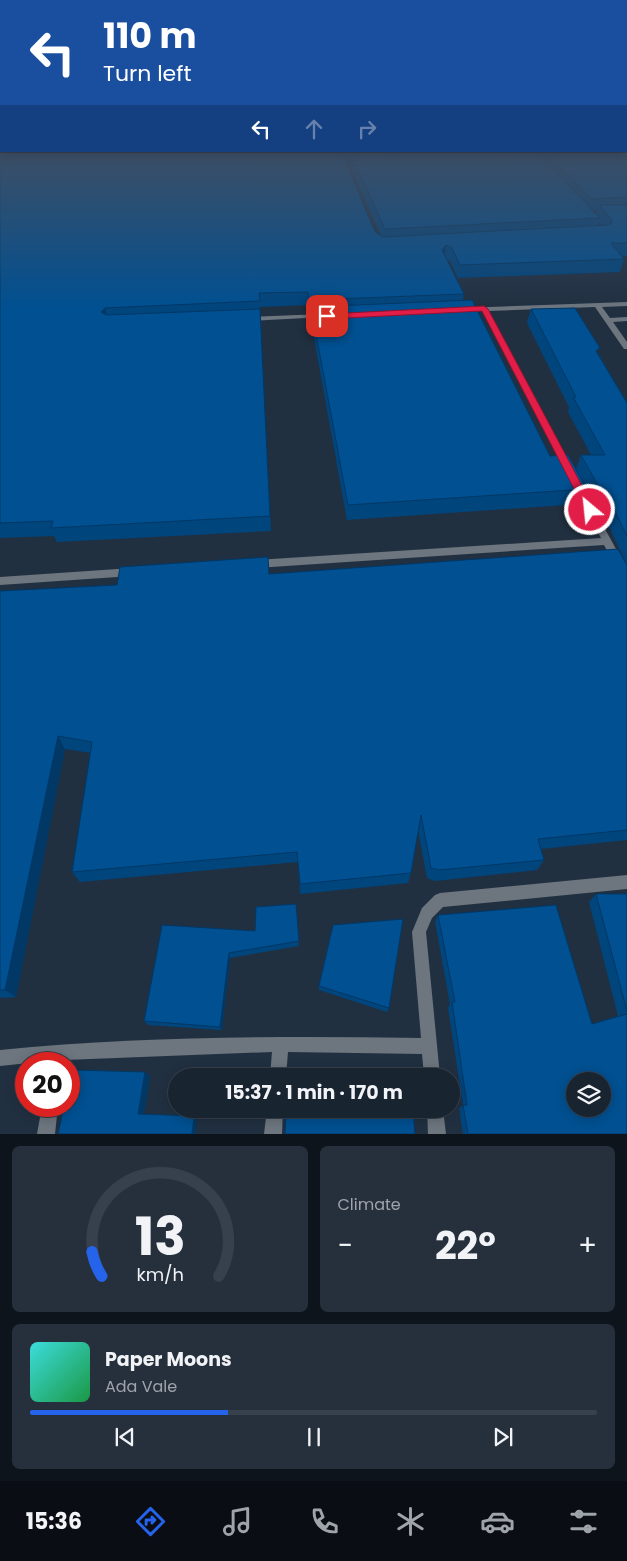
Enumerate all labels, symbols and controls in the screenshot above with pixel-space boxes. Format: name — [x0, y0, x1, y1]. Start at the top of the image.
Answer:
text: 110 m — [103, 11, 197, 60]
icon: left — [20, 20, 85, 85]
text: Turn left — [103, 58, 191, 89]
icon: left — [247, 115, 275, 143]
icon: ahead — [300, 115, 328, 143]
icon: right — [353, 115, 381, 143]
pin — [306, 295, 348, 337]
icon: arrive — [313, 302, 341, 330]
position arrow — [563, 483, 615, 535]
speed limit sign: 20 — [15, 1052, 80, 1117]
map controls — [566, 1072, 611, 1117]
button: layers — [566, 1072, 611, 1117]
text: 15:37 · 1 min · 170 m — [225, 1079, 403, 1106]
text: Climate — [338, 1193, 401, 1216]
text: 13 — [134, 1200, 185, 1273]
text: 22° — [435, 1219, 496, 1272]
text: − — [338, 1226, 353, 1265]
text: + — [578, 1226, 597, 1265]
text: km/h — [136, 1262, 184, 1287]
text: Paper Moons — [105, 1346, 232, 1373]
text: Ada Vale — [105, 1375, 177, 1398]
icon: previous — [111, 1423, 139, 1451]
icon: pause — [300, 1423, 328, 1451]
icon: next — [489, 1423, 517, 1451]
icon: directions — [133, 1504, 168, 1539]
icon: music — [220, 1504, 255, 1539]
icon: phone — [307, 1504, 342, 1539]
icon: climate — [393, 1504, 428, 1539]
icon: car — [480, 1504, 515, 1539]
icon: filters — [566, 1504, 601, 1539]
text: 15:36 — [26, 1506, 82, 1537]

